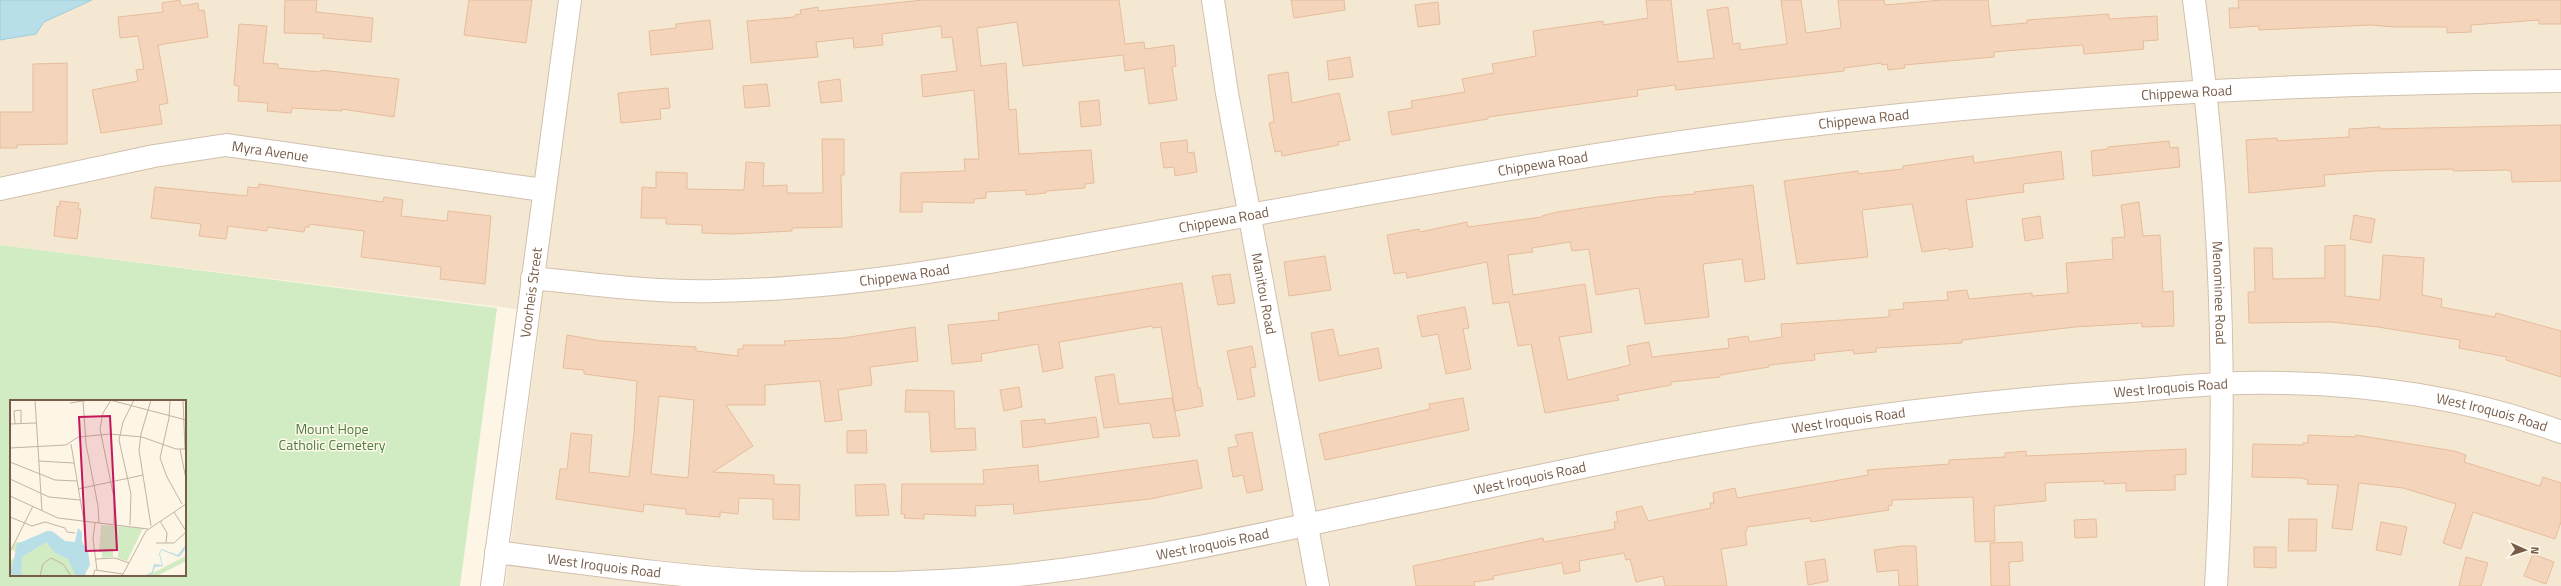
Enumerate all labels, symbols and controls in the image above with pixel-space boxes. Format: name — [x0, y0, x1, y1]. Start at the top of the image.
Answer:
street label: Chippewa Road — [2140, 79, 2233, 105]
street label: Chippewa Road — [1817, 103, 1910, 134]
street label: Myra Avenue — [231, 135, 310, 167]
street label: Chippewa Road — [1496, 145, 1589, 181]
street label: Chippewa Road — [1177, 201, 1270, 238]
street label: Menominee Road — [2207, 240, 2232, 345]
street label: Voorheis Street — [514, 246, 547, 339]
street label: Manitou Road — [1247, 251, 1282, 336]
street label: Chippewa Road — [858, 258, 951, 291]
street label: West Iroquois Road — [2113, 372, 2228, 402]
street label: West Iroquois Road — [2434, 387, 2551, 436]
inset map — [10, 400, 186, 576]
street label: West Iroquois Road — [1790, 401, 1906, 438]
park label: Mount Hope Catholic Cemetery — [279, 418, 386, 455]
street label: West Iroquois Road — [1471, 456, 1588, 500]
street label: West Iroquois Road — [1154, 522, 1271, 565]
north arrow — [2505, 530, 2545, 570]
text: N — [2527, 546, 2543, 555]
street label: West Iroquois Road — [546, 548, 662, 583]

